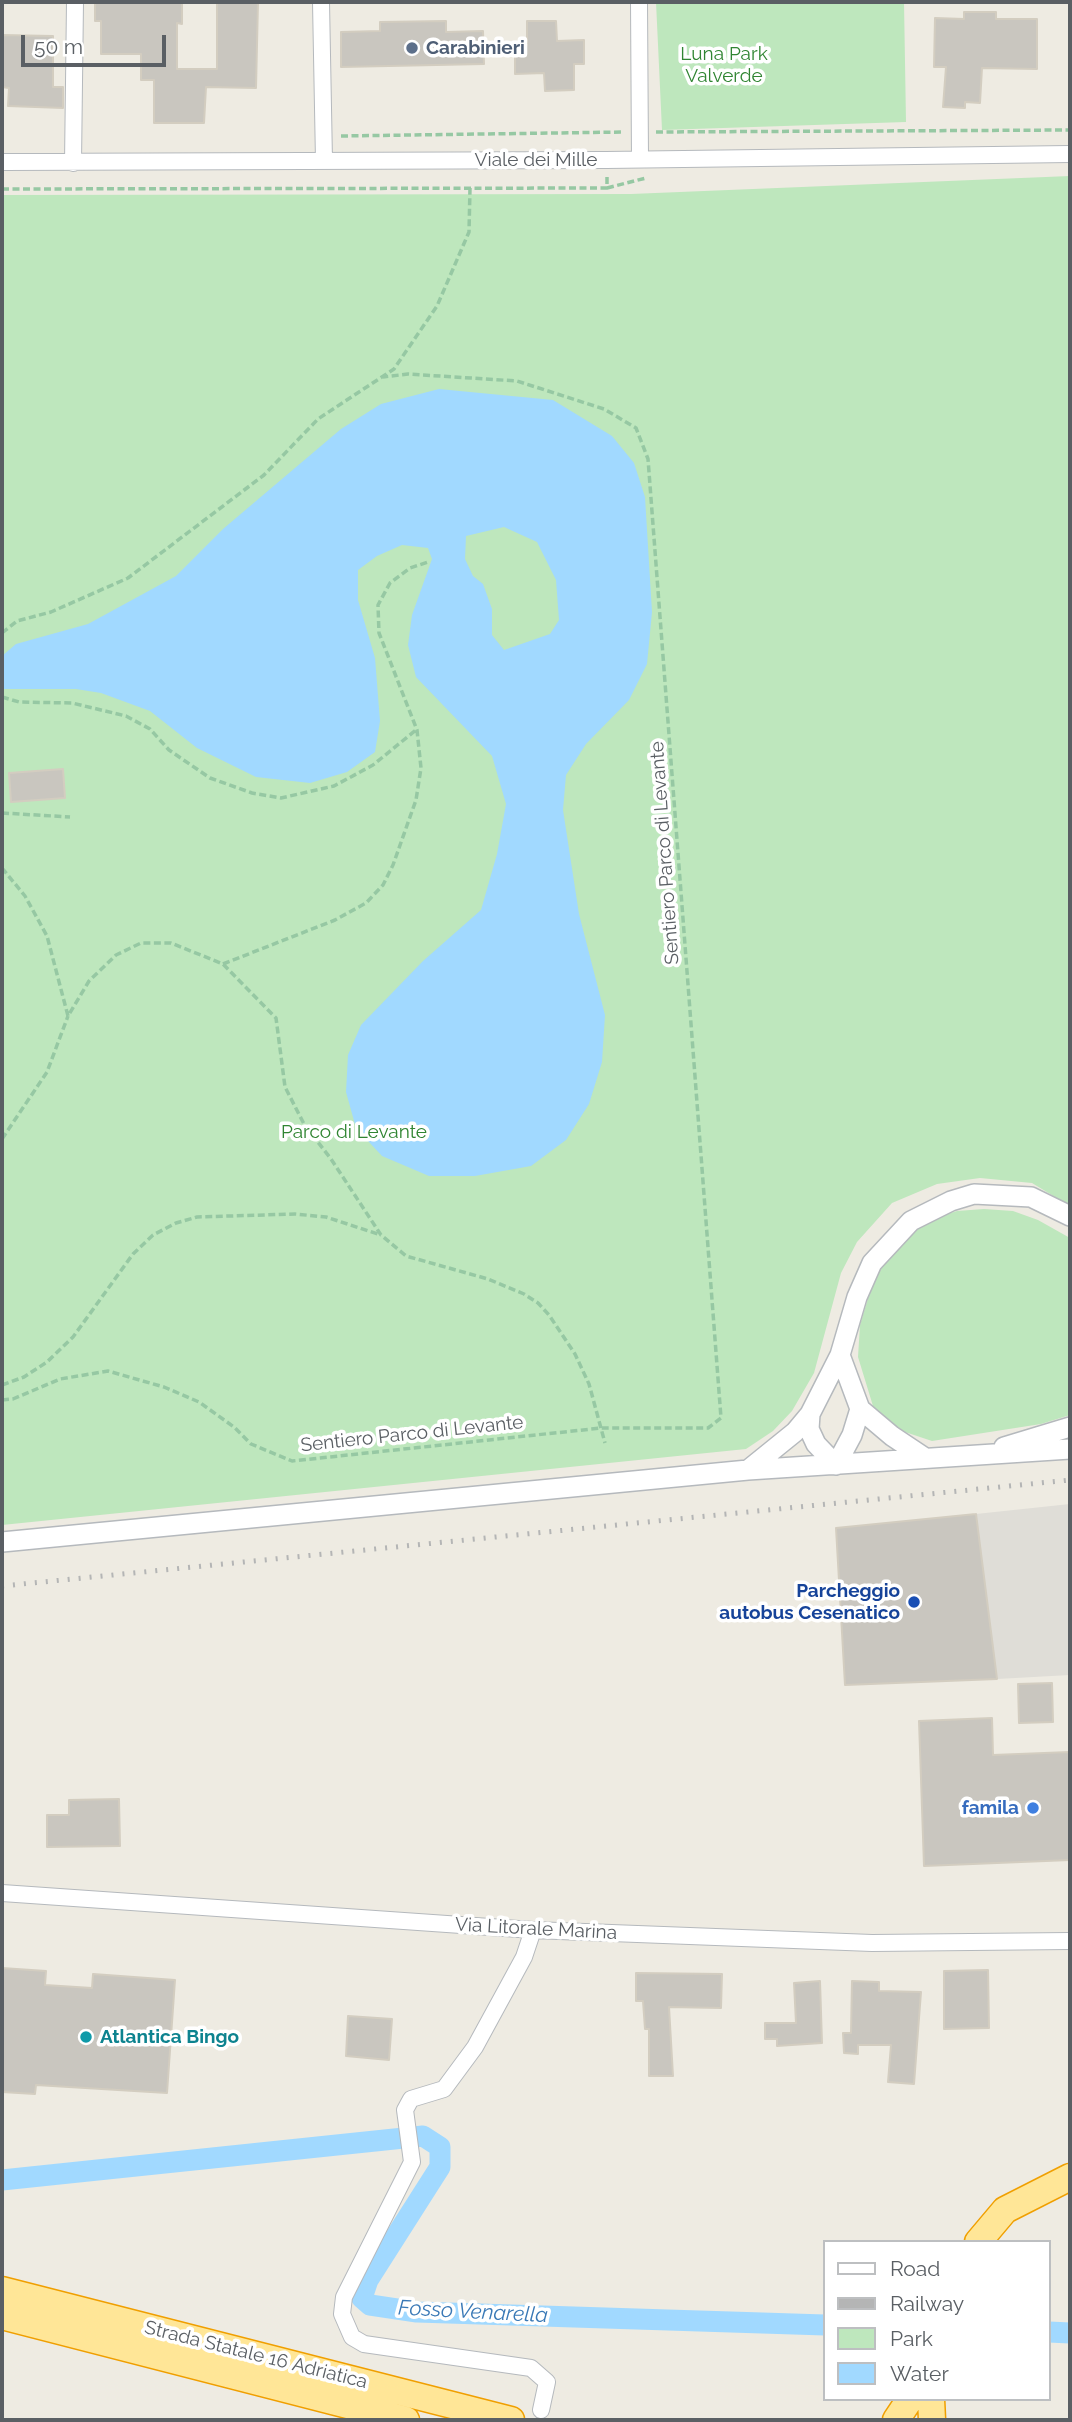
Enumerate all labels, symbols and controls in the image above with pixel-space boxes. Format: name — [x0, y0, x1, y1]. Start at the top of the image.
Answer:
scale bar — [24, 21, 170, 65]
text: 50 m — [34, 34, 83, 59]
place label: Carabinieri — [426, 37, 525, 59]
marker: Carabinieri — [404, 40, 420, 56]
park label: Luna Park Valverde — [680, 43, 768, 87]
street label: Viale dei Mille — [475, 149, 597, 171]
street label: Sentiero Parco di Levante — [646, 741, 684, 965]
park label: Parco di Levante — [281, 1121, 427, 1143]
street label: Sentiero Parco di Levante — [299, 1411, 525, 1457]
place label: Parcheggio autobus Cesenatico — [719, 1580, 900, 1624]
marker: Parcheggio autobus Cesenatico — [906, 1594, 922, 1610]
place label: famila — [962, 1797, 1019, 1819]
marker: famila — [1025, 1800, 1041, 1816]
street label: Via Litorale Marina — [454, 1913, 618, 1945]
place label: Atlantica Bingo — [100, 2026, 239, 2048]
marker: Atlantica Bingo — [78, 2029, 94, 2045]
legend — [824, 2240, 1051, 2401]
text: Road — [890, 2256, 940, 2281]
text: Railway — [890, 2291, 964, 2316]
water label: Fosso Venarella — [397, 2295, 549, 2329]
street label: Strada Statale 16 Adriatica — [142, 2316, 370, 2394]
text: Park — [890, 2326, 933, 2351]
text: Water — [890, 2361, 949, 2386]

